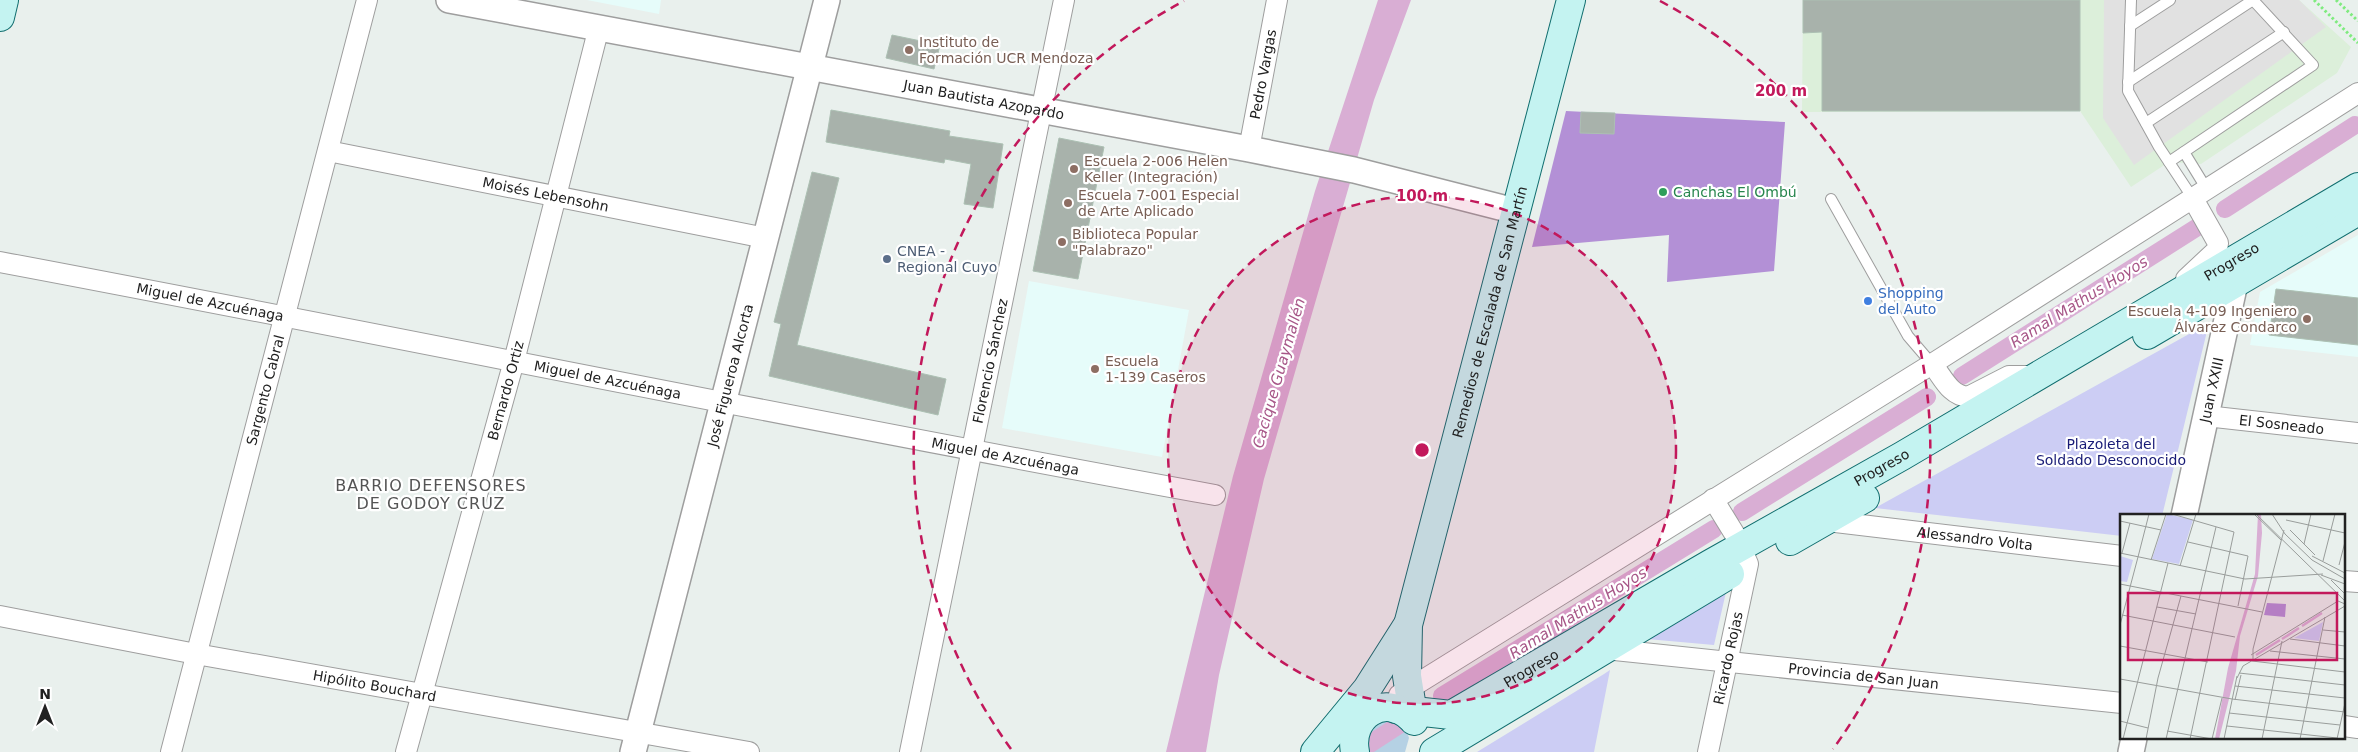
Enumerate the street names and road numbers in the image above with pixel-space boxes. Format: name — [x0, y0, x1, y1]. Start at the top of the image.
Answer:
street label: Pedro Vargas — [1247, 28, 1279, 121]
street label: Juan Bautista Azopardo — [901, 77, 1066, 122]
street label: Moisés Lebensohn — [481, 174, 610, 215]
street label: Remedios de Escalada de San Martín — [1449, 184, 1530, 440]
street label: Progreso — [2201, 239, 2262, 284]
street label: Miguel de Azcuénaga — [135, 280, 285, 324]
street label: Florencio Sánchez — [969, 297, 1011, 425]
street label: José Figueroa Alcorta — [704, 302, 756, 450]
street label: Sargento Cabral — [243, 333, 287, 447]
street label: Bernardo Ortiz — [485, 339, 527, 442]
street label: Juan XXIII — [2196, 356, 2227, 425]
street label: Miguel de Azcuénaga — [533, 357, 683, 402]
street label: El Sosneado — [2238, 412, 2325, 437]
street label: Miguel de Azcuénaga — [930, 435, 1080, 478]
street label: Progreso — [1851, 445, 1912, 489]
street label: Alessandro Volta — [1916, 524, 2034, 553]
street label: Ricardo Rojas — [1710, 610, 1746, 706]
street label: Progreso — [1501, 646, 1561, 691]
street label: Provincia de San Juan — [1788, 660, 1940, 692]
street label: Hipólito Bouchard — [312, 667, 437, 704]

